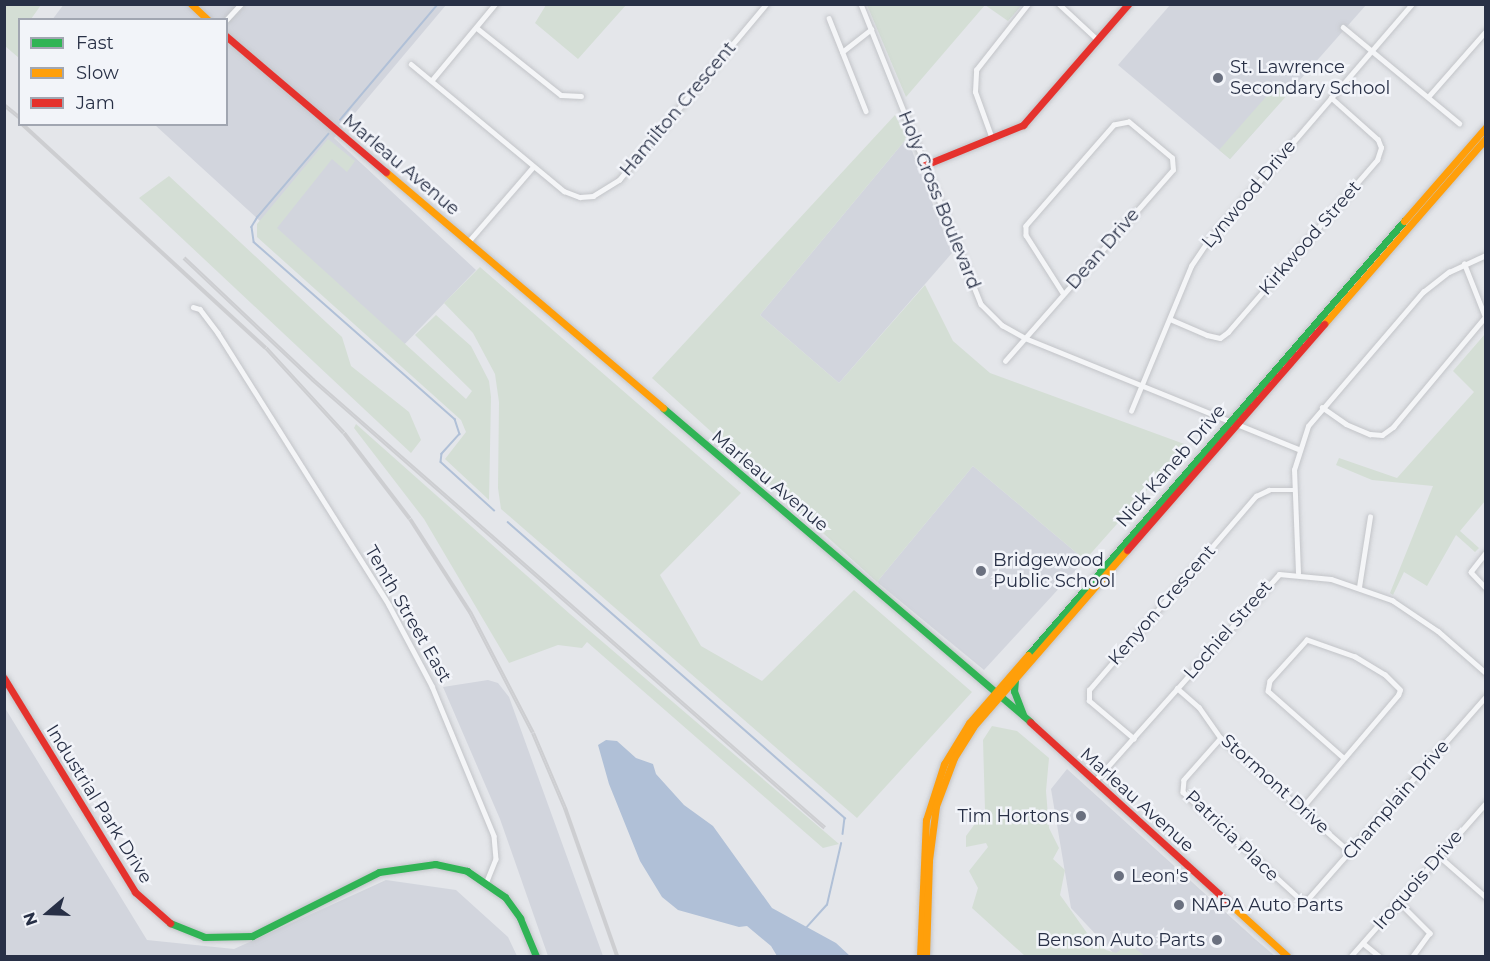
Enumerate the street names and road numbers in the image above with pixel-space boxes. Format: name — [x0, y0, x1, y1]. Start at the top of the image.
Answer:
street label: Hamilton Crescent — [615, 37, 741, 181]
street label: Holy Cross Boulevard — [893, 108, 985, 292]
street label: Marleau Avenue — [338, 110, 464, 220]
street label: Lynwood Drive — [1197, 136, 1301, 252]
street label: Kirkwood Street — [1254, 176, 1366, 300]
street label: Dean Drive — [1062, 204, 1144, 294]
street label: Nick Kaneb Drive — [1112, 400, 1230, 532]
street label: Marleau Avenue — [707, 426, 833, 536]
street label: Kenyon Crescent — [1104, 540, 1220, 670]
street label: Tenth Street East — [360, 542, 456, 686]
street label: Lochiel Street — [1179, 576, 1277, 684]
street label: Industrial Park Drive — [41, 721, 157, 887]
street label: Stormont Drive — [1216, 730, 1334, 838]
street label: Champlain Drive — [1338, 736, 1454, 864]
street label: Marleau Avenue — [1076, 743, 1198, 857]
street label: Patricia Place — [1181, 786, 1283, 886]
street label: Iroquois Drive — [1369, 826, 1467, 934]

